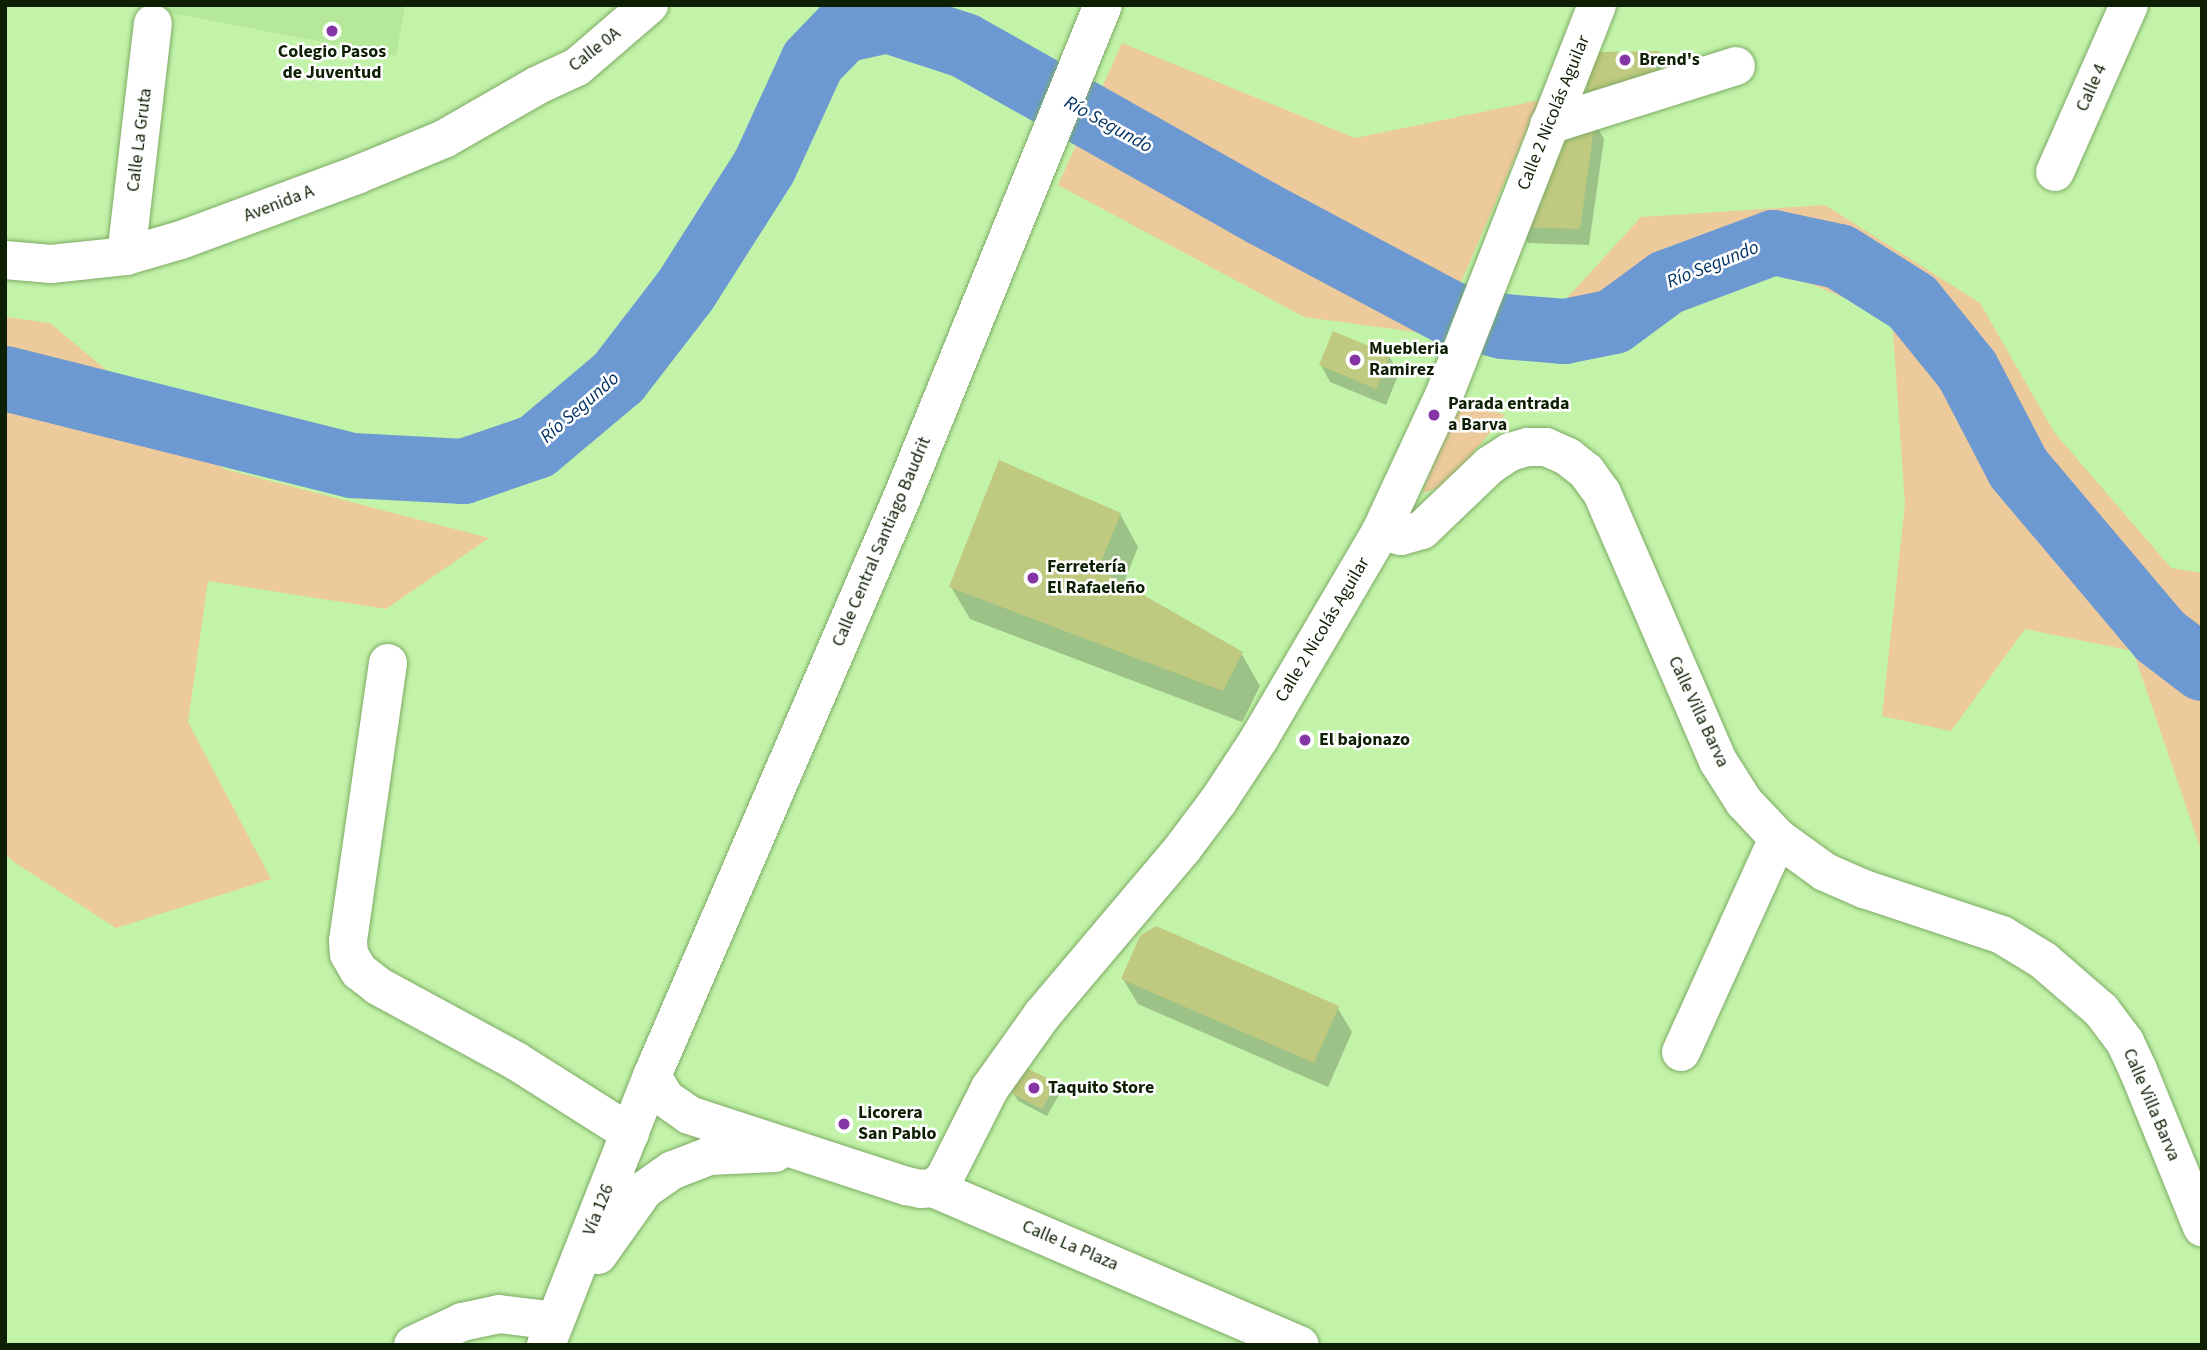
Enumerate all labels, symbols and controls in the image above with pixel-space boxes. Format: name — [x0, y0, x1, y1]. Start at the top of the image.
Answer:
marker: Colegio Pasos de Juventud — [324, 23, 340, 39]
street label: Calle 0A — [565, 23, 625, 77]
street label: Calle 2 Nicolás Aguilar — [1513, 32, 1595, 194]
place label: Colegio Pasos de Juventud — [278, 42, 386, 84]
place label: Brend's — [1639, 49, 1700, 71]
marker: Brend's — [1617, 52, 1633, 68]
street label: Calle 4 — [2072, 61, 2112, 115]
street label: Calle La Gruta — [123, 87, 157, 193]
water label: Río Segundo — [1060, 91, 1156, 159]
street label: Avenida A — [241, 181, 317, 227]
water label: Río Segundo — [1664, 236, 1762, 294]
place label: Muebleria Ramirez — [1369, 339, 1449, 382]
marker: Muebleria Ramirez — [1347, 352, 1363, 368]
water label: Río Segundo — [536, 367, 624, 449]
place label: Parada entrada a Barva — [1448, 394, 1570, 436]
marker: Parada entrada a Barva — [1426, 407, 1442, 423]
street label: Calle Central Santiago Baudrit — [828, 434, 936, 650]
street label: Calle 2 Nicolás Aguilar — [1271, 554, 1375, 706]
place label: Ferretería El Rafaeleño — [1047, 557, 1145, 600]
marker: Ferretería El Rafaeleño — [1025, 570, 1041, 586]
street label: Calle Villa Barva — [1663, 653, 1733, 771]
place label: El bajonazo — [1319, 729, 1410, 751]
marker: El bajonazo — [1297, 732, 1313, 748]
street label: Calle Villa Barva — [2118, 1046, 2184, 1164]
place label: Taquito Store — [1048, 1077, 1154, 1099]
marker: Taquito Store — [1026, 1080, 1042, 1096]
place label: Licorera San Pablo — [858, 1103, 936, 1146]
marker: Licorera San Pablo — [836, 1116, 852, 1132]
street label: Vía 126 — [579, 1181, 619, 1239]
street label: Calle La Plaza — [1019, 1216, 1121, 1276]

